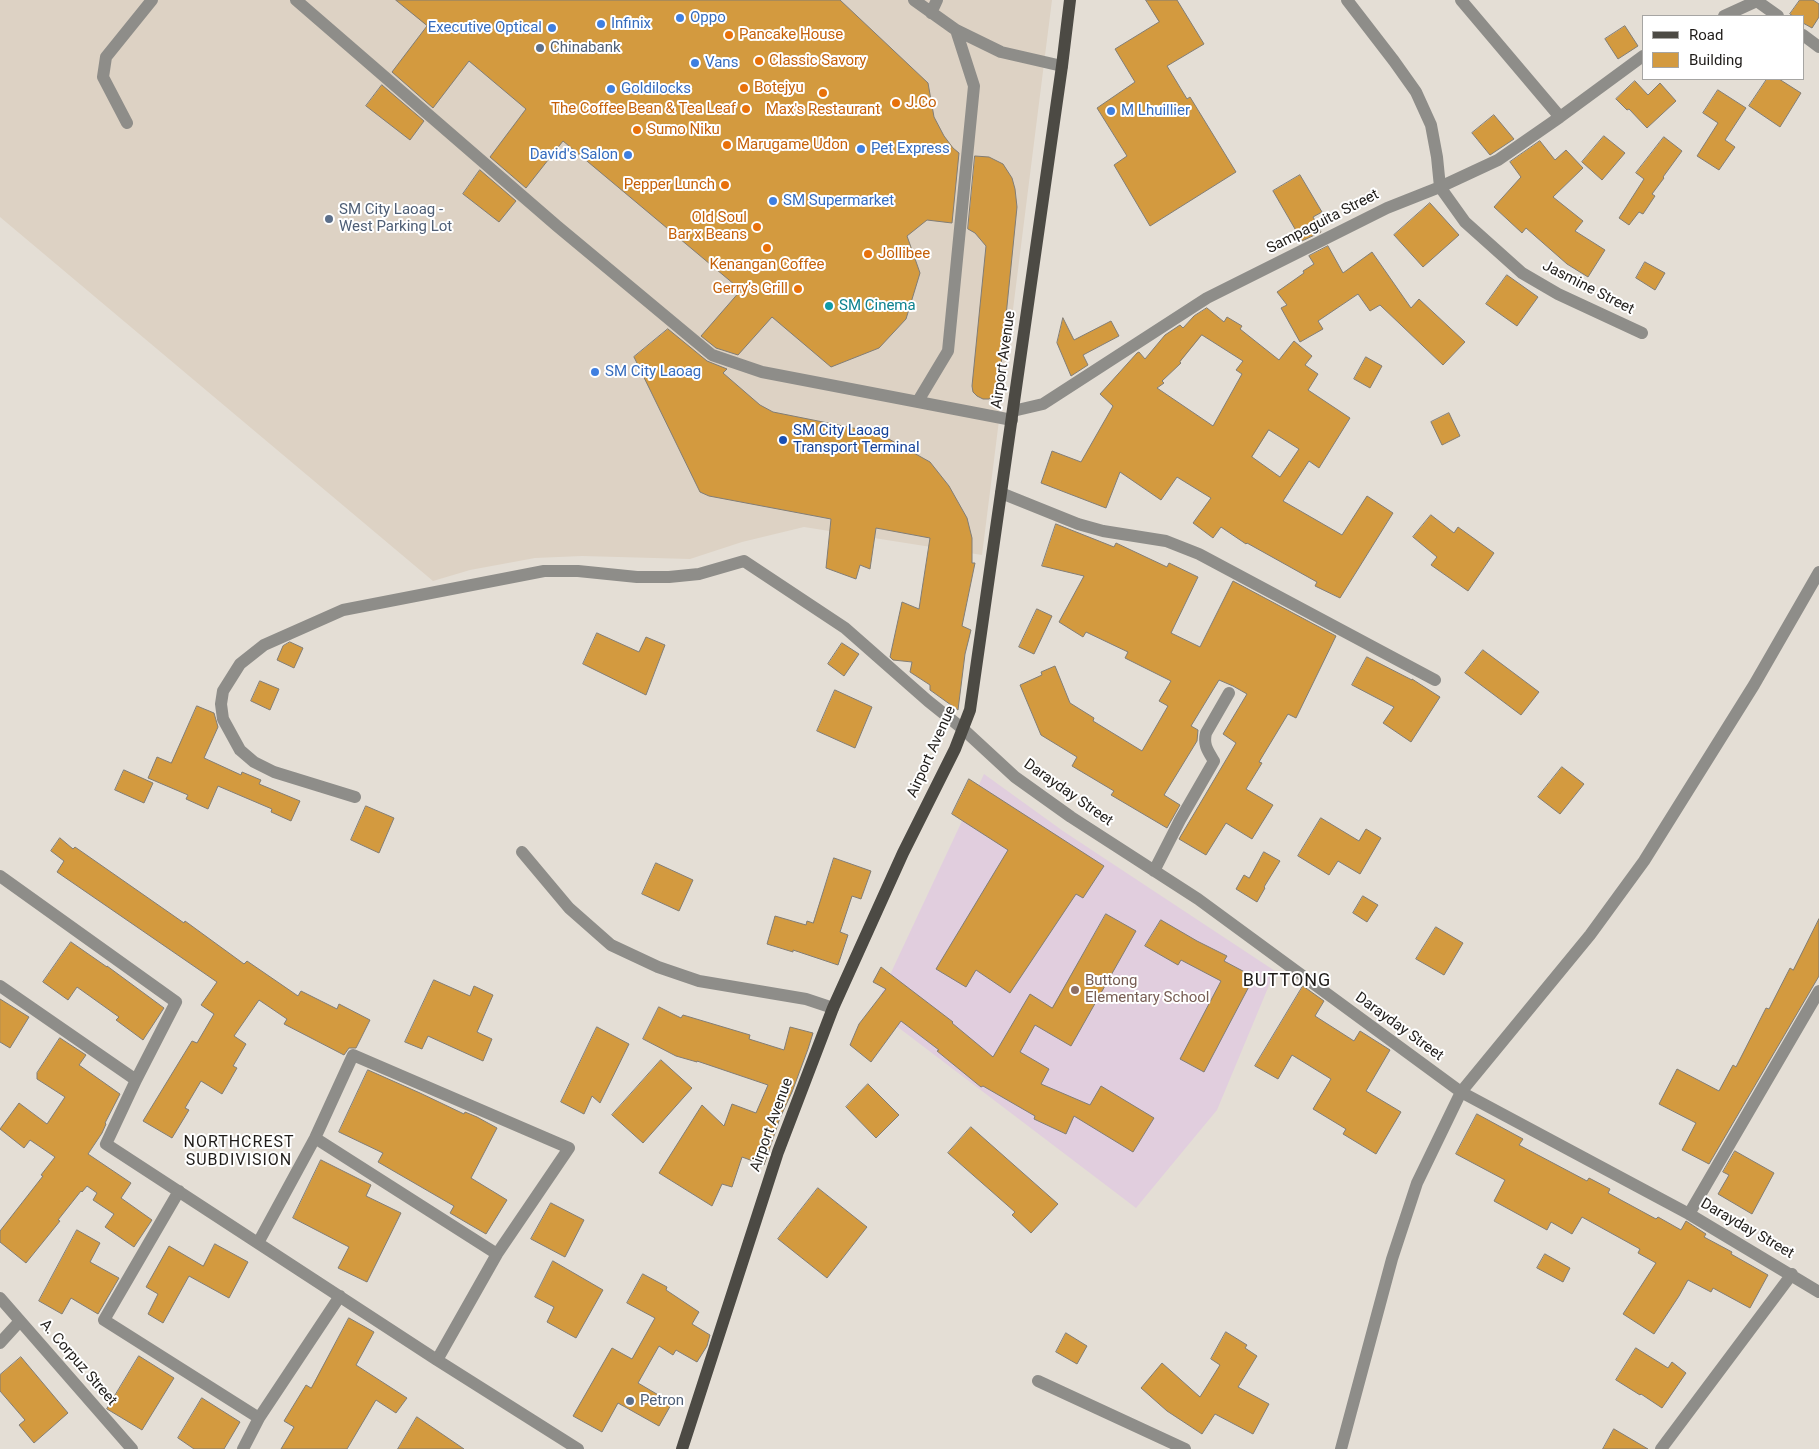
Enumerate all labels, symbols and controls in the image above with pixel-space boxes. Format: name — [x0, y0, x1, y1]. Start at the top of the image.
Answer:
place label: Oppo — [690, 9, 726, 27]
marker: Oppo — [674, 12, 686, 24]
place label: Infinix — [611, 15, 651, 33]
legend — [1642, 15, 1804, 80]
marker: Infinix — [595, 18, 607, 30]
place label: Executive Optical — [428, 19, 542, 37]
marker: Executive Optical — [546, 22, 558, 34]
place label: Pancake House — [739, 26, 843, 44]
text: Road — [1689, 26, 1723, 44]
marker: Pancake House — [723, 29, 735, 41]
place label: Chinabank — [550, 39, 621, 57]
marker: Chinabank — [534, 42, 546, 54]
text: Building — [1689, 51, 1743, 69]
place label: Classic Savory — [769, 52, 866, 70]
place label: Vans — [705, 54, 738, 72]
marker: Classic Savory — [753, 55, 765, 67]
marker: Vans — [689, 57, 701, 69]
place label: Botejyu — [754, 79, 804, 97]
place label: Goldilocks — [621, 80, 691, 98]
marker: Botejyu — [738, 82, 750, 94]
marker: Goldilocks — [605, 83, 617, 95]
marker: Max's Restaurant — [817, 87, 829, 99]
place label: J.Co — [906, 94, 937, 112]
marker: J.Co — [890, 97, 902, 109]
place label: The Coffee Bean & Tea Leaf — [551, 100, 736, 118]
place label: Max's Restaurant — [766, 101, 880, 119]
place label: M Lhuillier — [1121, 102, 1190, 120]
marker: The Coffee Bean & Tea Leaf — [740, 103, 752, 115]
marker: M Lhuillier — [1105, 105, 1117, 117]
place label: Sumo Niku — [647, 121, 720, 139]
marker: Sumo Niku — [631, 124, 643, 136]
place label: Marugame Udon — [737, 136, 848, 154]
marker: Marugame Udon — [721, 139, 733, 151]
place label: Pet Express — [871, 140, 950, 158]
marker: Pet Express — [855, 143, 867, 155]
place label: David's Salon — [530, 146, 618, 164]
marker: David's Salon — [622, 149, 634, 161]
place label: Pepper Lunch — [624, 176, 715, 194]
marker: Pepper Lunch — [719, 179, 731, 191]
street label: Sampaguita Street — [1264, 186, 1382, 258]
place label: SM Supermarket — [783, 192, 894, 210]
marker: SM Supermarket — [767, 195, 779, 207]
place label: SM City Laoag - West Parking Lot — [339, 201, 452, 236]
place label: Old Soul Bar x Beans — [668, 209, 747, 244]
marker: SM City Laoag - West Parking Lot — [323, 213, 335, 225]
marker: Old Soul Bar x Beans — [751, 221, 763, 233]
marker: Kenangan Coffee — [761, 242, 773, 254]
place label: Jollibee — [878, 245, 930, 263]
marker: Jollibee — [862, 248, 874, 260]
place label: Kenangan Coffee — [710, 256, 824, 274]
street label: Jasmine Street — [1539, 257, 1637, 319]
place label: Gerry’s Grill — [712, 280, 788, 298]
marker: Gerry’s Grill — [792, 283, 804, 295]
place label: SM Cinema — [839, 297, 916, 315]
marker: SM Cinema — [823, 300, 835, 312]
street label: Airport Avenue — [988, 310, 1020, 410]
place label: SM City Laoag — [605, 363, 701, 381]
marker: SM City Laoag — [589, 366, 601, 378]
place label: SM City Laoag Transport Terminal — [793, 422, 920, 457]
marker: SM City Laoag Transport Terminal — [777, 434, 789, 446]
street label: Airport Avenue — [904, 703, 960, 801]
street label: Darayday Street — [1020, 756, 1116, 830]
district label: BUTTONG — [1242, 970, 1332, 992]
place label: Buttong Elementary School — [1085, 972, 1209, 1007]
marker: Buttong Elementary School — [1069, 984, 1081, 996]
street label: Darayday Street — [1351, 989, 1447, 1065]
street label: Airport Avenue — [747, 1076, 797, 1174]
district label: NORTHCREST SUBDIVISION — [182, 1133, 296, 1171]
street label: Darayday Street — [1697, 1195, 1797, 1263]
street label: A. Corpuz Street — [36, 1316, 120, 1410]
place label: Petron — [640, 1392, 684, 1410]
marker: Petron — [624, 1395, 636, 1407]

